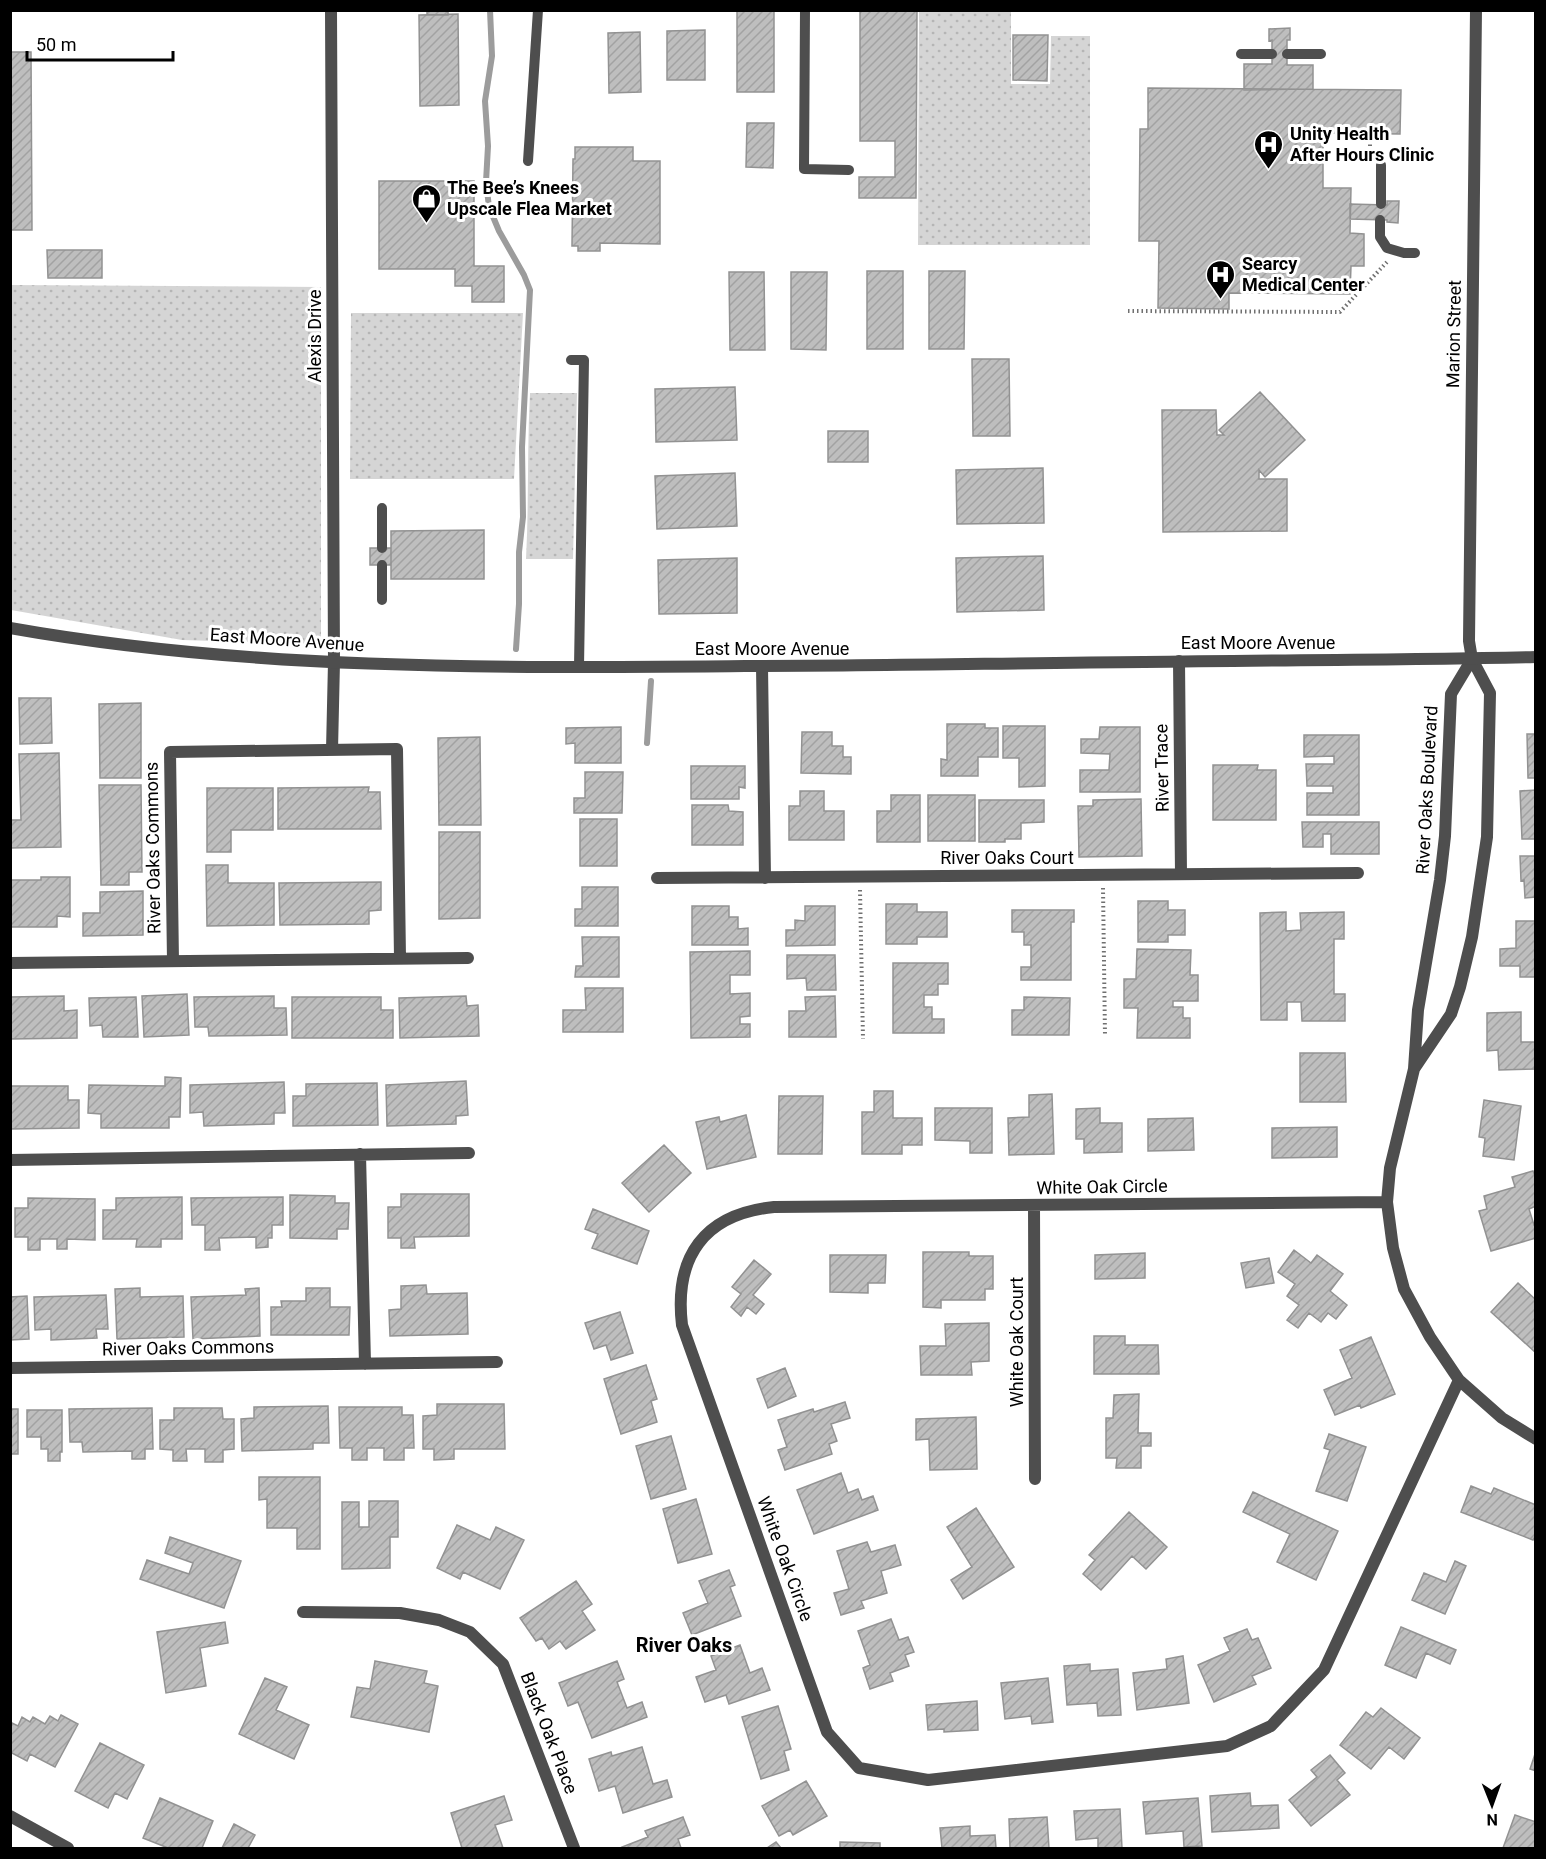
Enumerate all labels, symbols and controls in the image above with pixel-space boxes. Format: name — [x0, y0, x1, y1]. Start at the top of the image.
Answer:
scale bar — [27, 24, 172, 62]
text: 50 m — [36, 34, 76, 55]
place label: Unity Health After Hours Clinic — [1290, 123, 1434, 165]
hospital icon: Unity Health After Hours Clinic — [1253, 128, 1285, 170]
place label: The Bee’s Knees Upscale Flea Market — [447, 177, 612, 219]
shop icon: The Bee’s Knees Upscale Flea Market — [410, 182, 442, 224]
place label: Searcy Medical Center — [1242, 253, 1365, 295]
hospital icon: Searcy Medical Center — [1205, 258, 1237, 300]
street label: Marion Street — [1442, 280, 1465, 388]
street label: Alexis Drive — [304, 289, 325, 383]
street label: East Moore Avenue — [209, 624, 365, 655]
street label: East Moore Avenue — [1181, 632, 1335, 653]
street label: East Moore Avenue — [695, 638, 849, 659]
street label: River Oaks Boulevard — [1412, 705, 1441, 875]
street label: River Trace — [1150, 724, 1173, 812]
street label: River Oaks Commons — [140, 762, 165, 934]
street label: River Oaks Court — [940, 847, 1074, 868]
street label: White Oak Circle — [1036, 1175, 1168, 1198]
street label: White Oak Court — [1006, 1277, 1027, 1407]
street label: River Oaks Commons — [102, 1335, 274, 1360]
street label: White Oak Circle — [753, 1494, 818, 1624]
district label: River Oaks — [636, 1633, 732, 1657]
street label: Black Oak Place — [517, 1669, 582, 1797]
north arrow — [1462, 1775, 1522, 1835]
text: N — [1486, 1810, 1498, 1829]

